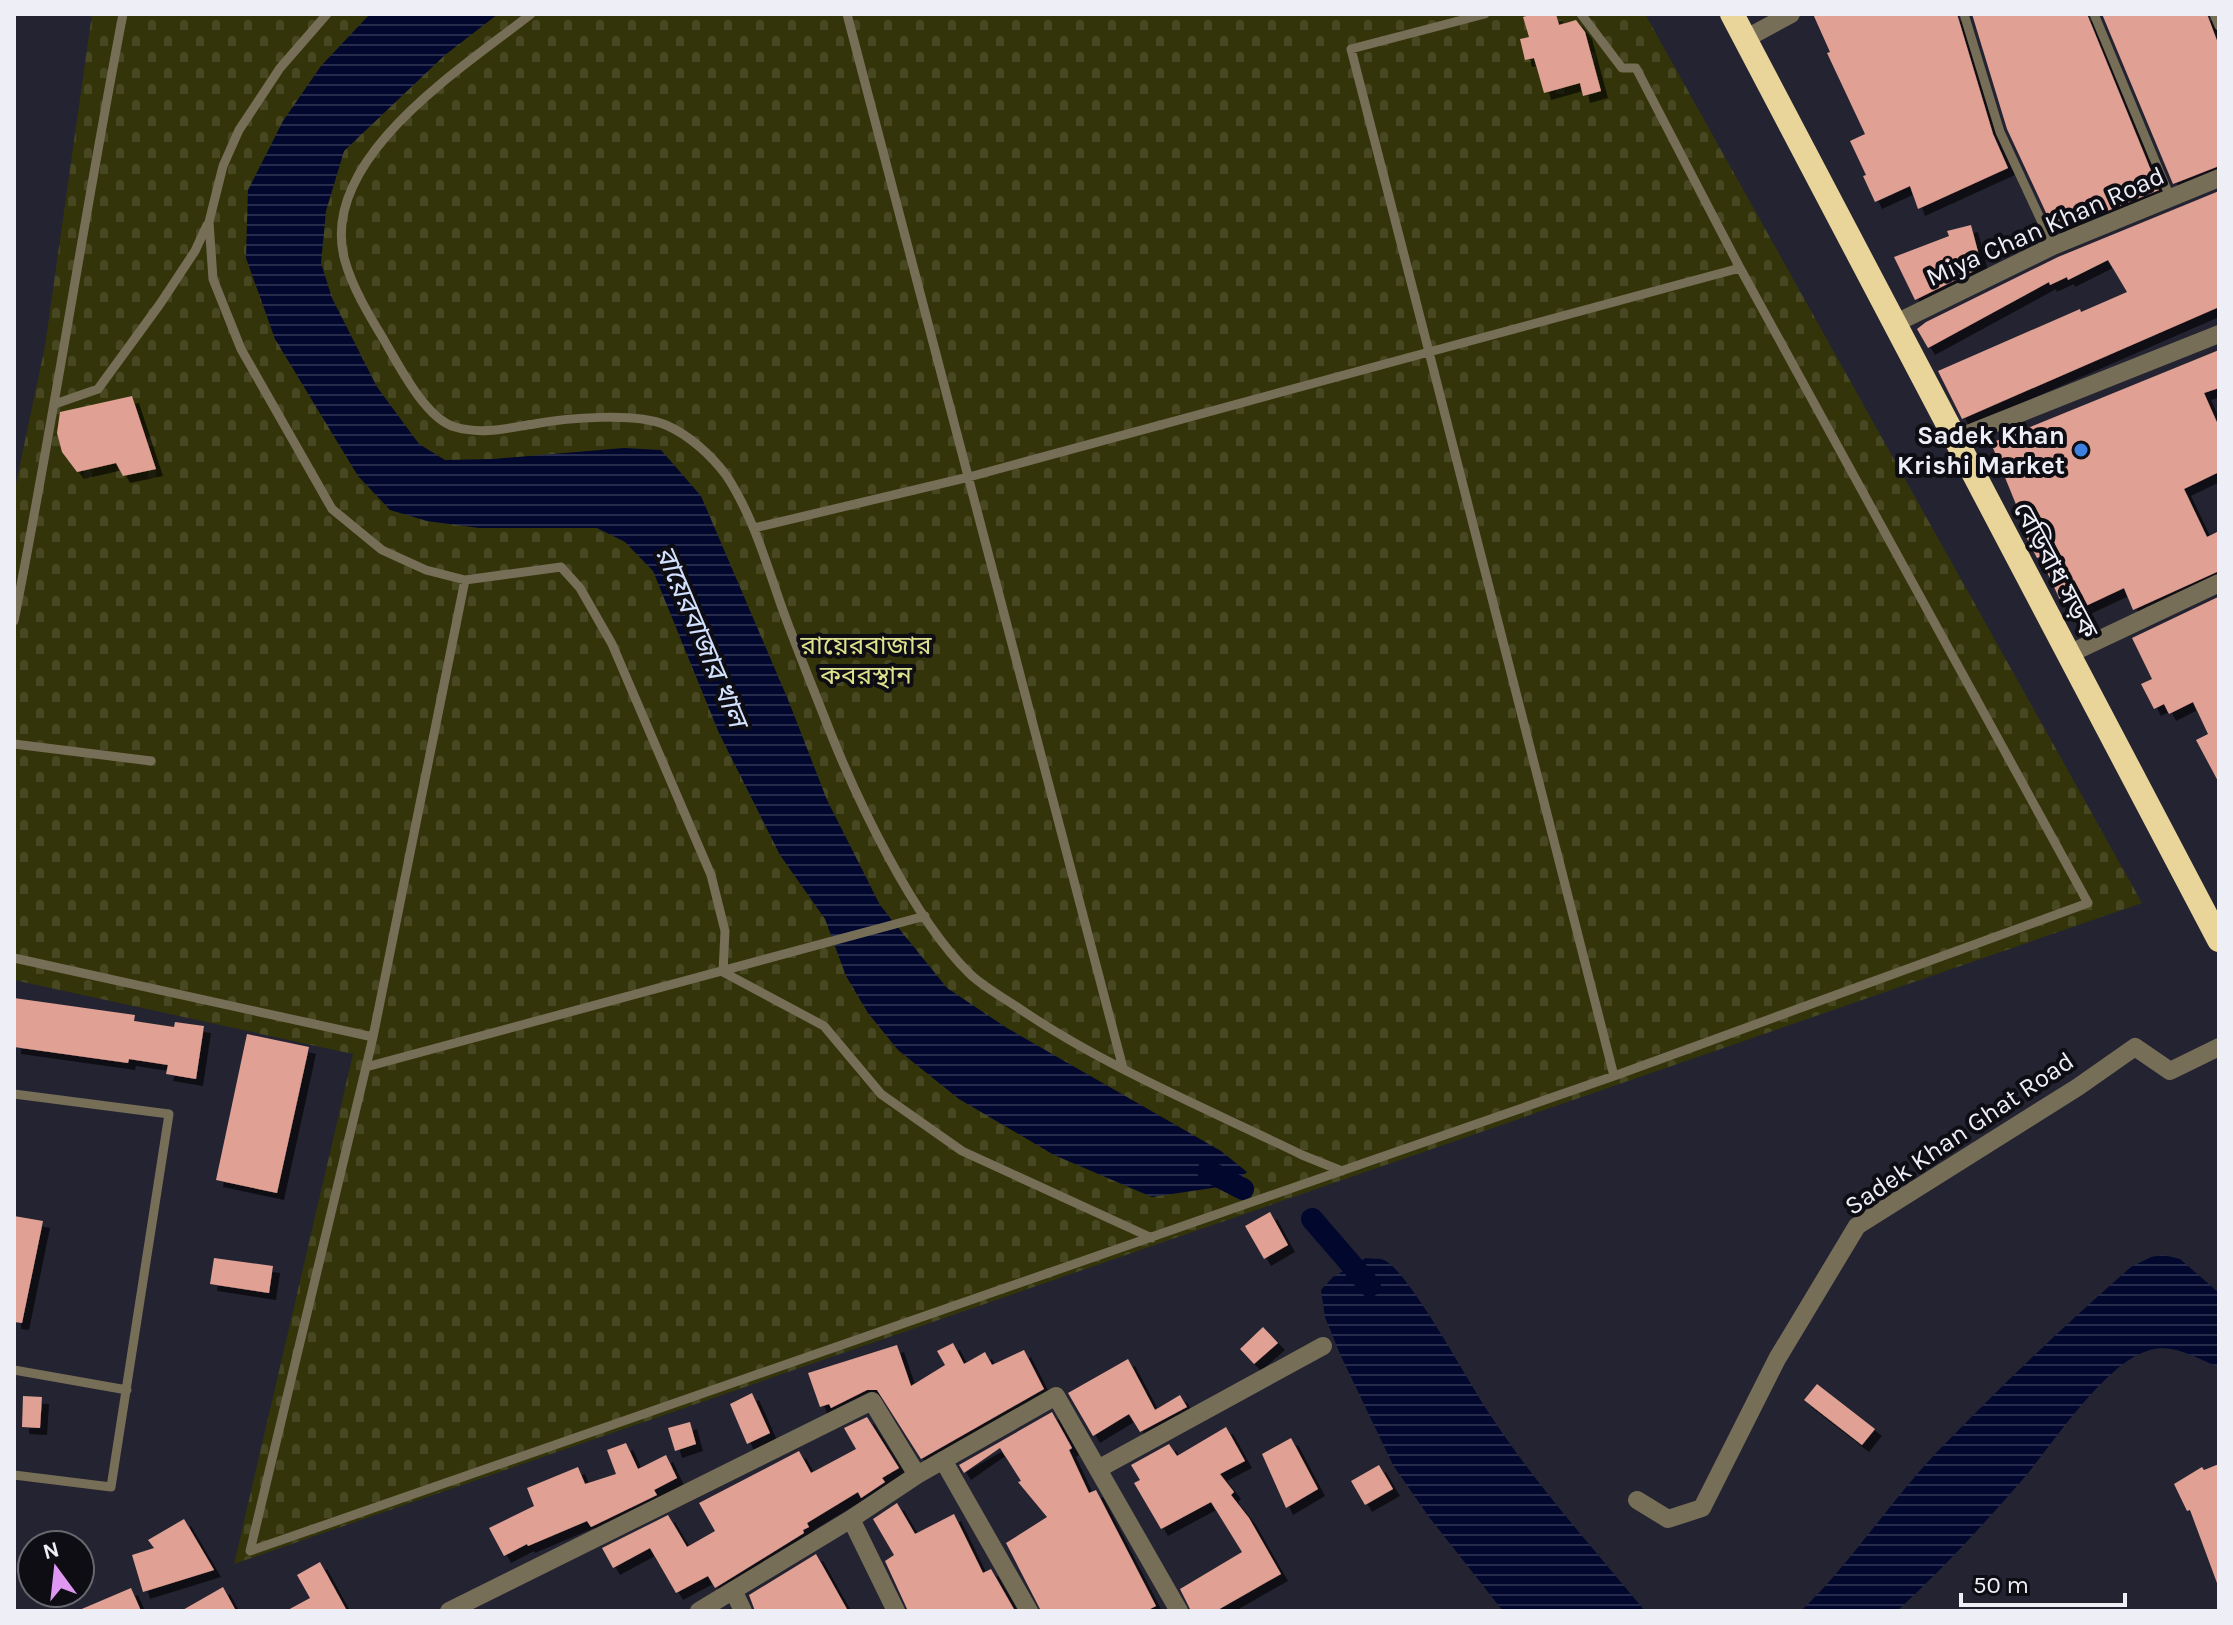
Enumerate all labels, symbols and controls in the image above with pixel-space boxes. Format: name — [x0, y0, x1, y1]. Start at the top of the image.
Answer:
street label: Miya Chan Khan Road — [1921, 160, 2169, 293]
place label: Sadek Khan Krishi Market — [1897, 420, 2065, 481]
marker: Sadek Khan Krishi Market — [2072, 441, 2090, 459]
street label: বেড়িবাধ সড়ক — [2007, 497, 2105, 645]
water label: রায়েরবাজার খাল — [649, 541, 757, 737]
park label: রায়েরবাজার কবরস্থান — [800, 630, 932, 691]
street label: Sadek Khan Ghat Road — [1839, 1045, 2080, 1222]
north arrow — [16, 1529, 96, 1609]
text: N — [40, 1536, 62, 1565]
scale bar — [1961, 1557, 2125, 1607]
text: 50 m — [1973, 1571, 2029, 1599]

